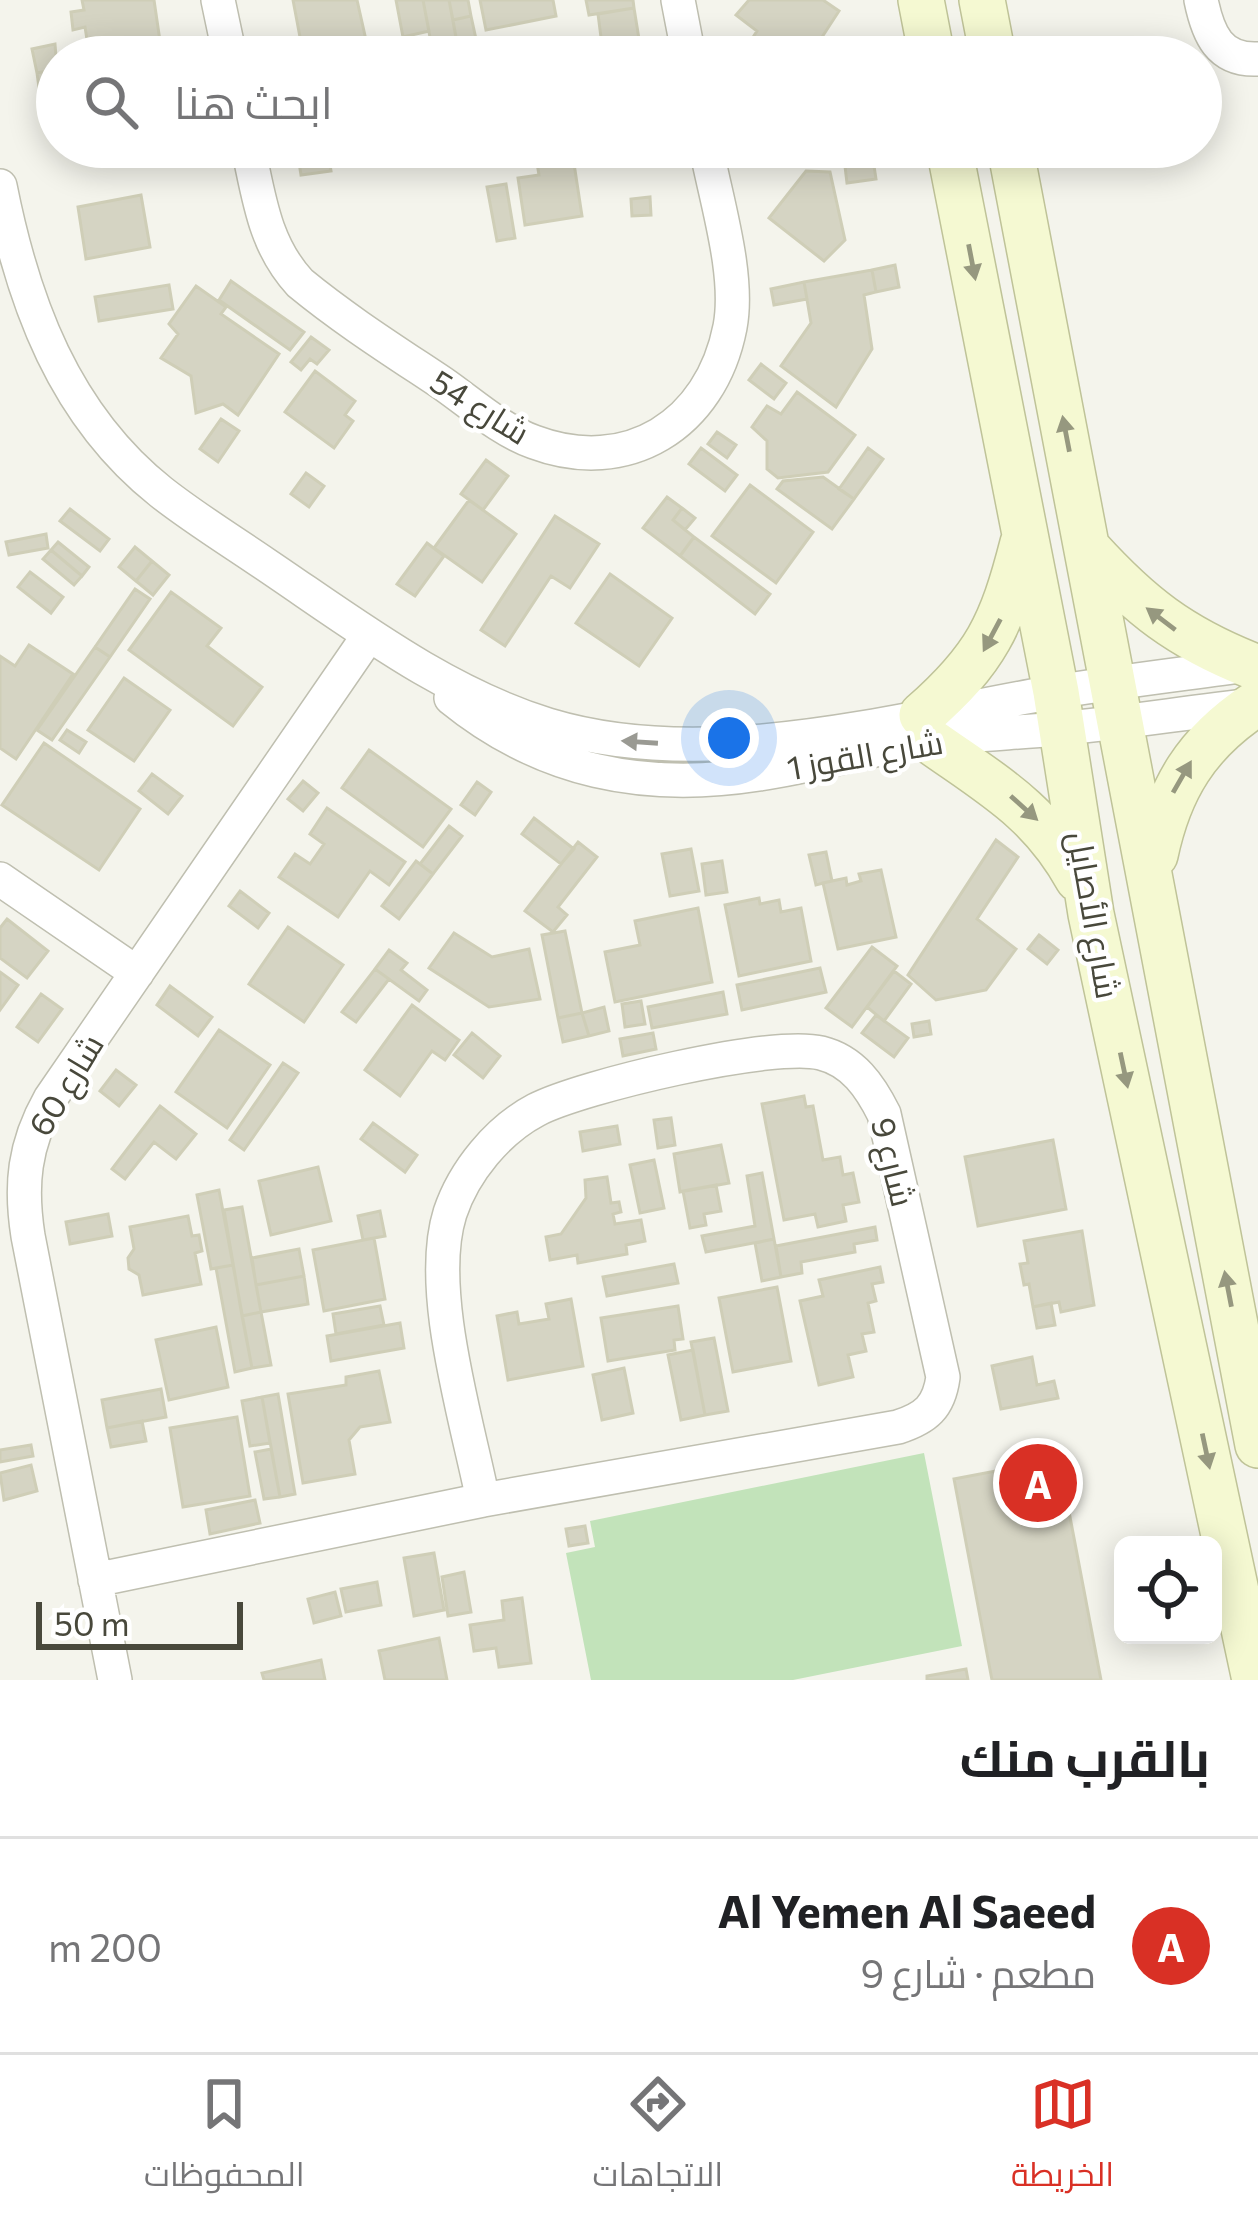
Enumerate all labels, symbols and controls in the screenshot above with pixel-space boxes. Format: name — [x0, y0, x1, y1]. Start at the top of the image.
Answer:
search box — [36, 36, 1222, 168]
icon: search — [78, 69, 144, 135]
text: ابحث هنا — [174, 73, 333, 128]
one-way arrow — [963, 243, 982, 281]
street label: شارع 54 — [422, 359, 538, 455]
one-way arrow — [1056, 415, 1075, 453]
one-way arrow — [1145, 607, 1177, 632]
one-way arrow — [982, 618, 1002, 653]
your location — [699, 708, 759, 768]
street label: شارع القوز 1 — [784, 720, 947, 791]
one-way arrow — [620, 732, 658, 751]
one-way arrow — [1170, 761, 1191, 794]
one-way arrow — [1009, 794, 1038, 821]
street label: شارع الأصايل — [1057, 828, 1130, 1002]
street label: شارع 60 — [18, 1026, 115, 1145]
one-way arrow — [1115, 1051, 1134, 1089]
street label: شارع 9 — [860, 1113, 925, 1211]
one-way arrow — [1219, 1269, 1237, 1307]
one-way arrow — [1198, 1433, 1217, 1471]
pin: A — [999, 1438, 1077, 1528]
map controls — [1114, 1536, 1222, 1644]
button: locate — [1114, 1536, 1222, 1644]
scale bar — [36, 1596, 243, 1649]
text: 50 m — [54, 1602, 130, 1643]
text: بالقرب منك — [960, 1725, 1210, 1788]
text: Al Yemen Al Saeed — [718, 1882, 1096, 1937]
text: 200 m — [48, 1922, 162, 1970]
text: A — [1157, 1922, 1185, 1970]
text: مطعم · شارع 9 — [860, 1948, 1096, 1996]
tab: المحفوظات — [144, 2071, 305, 2205]
tab: الاتجاهات — [592, 2071, 723, 2205]
tab: الخريطة — [1011, 2071, 1114, 2205]

